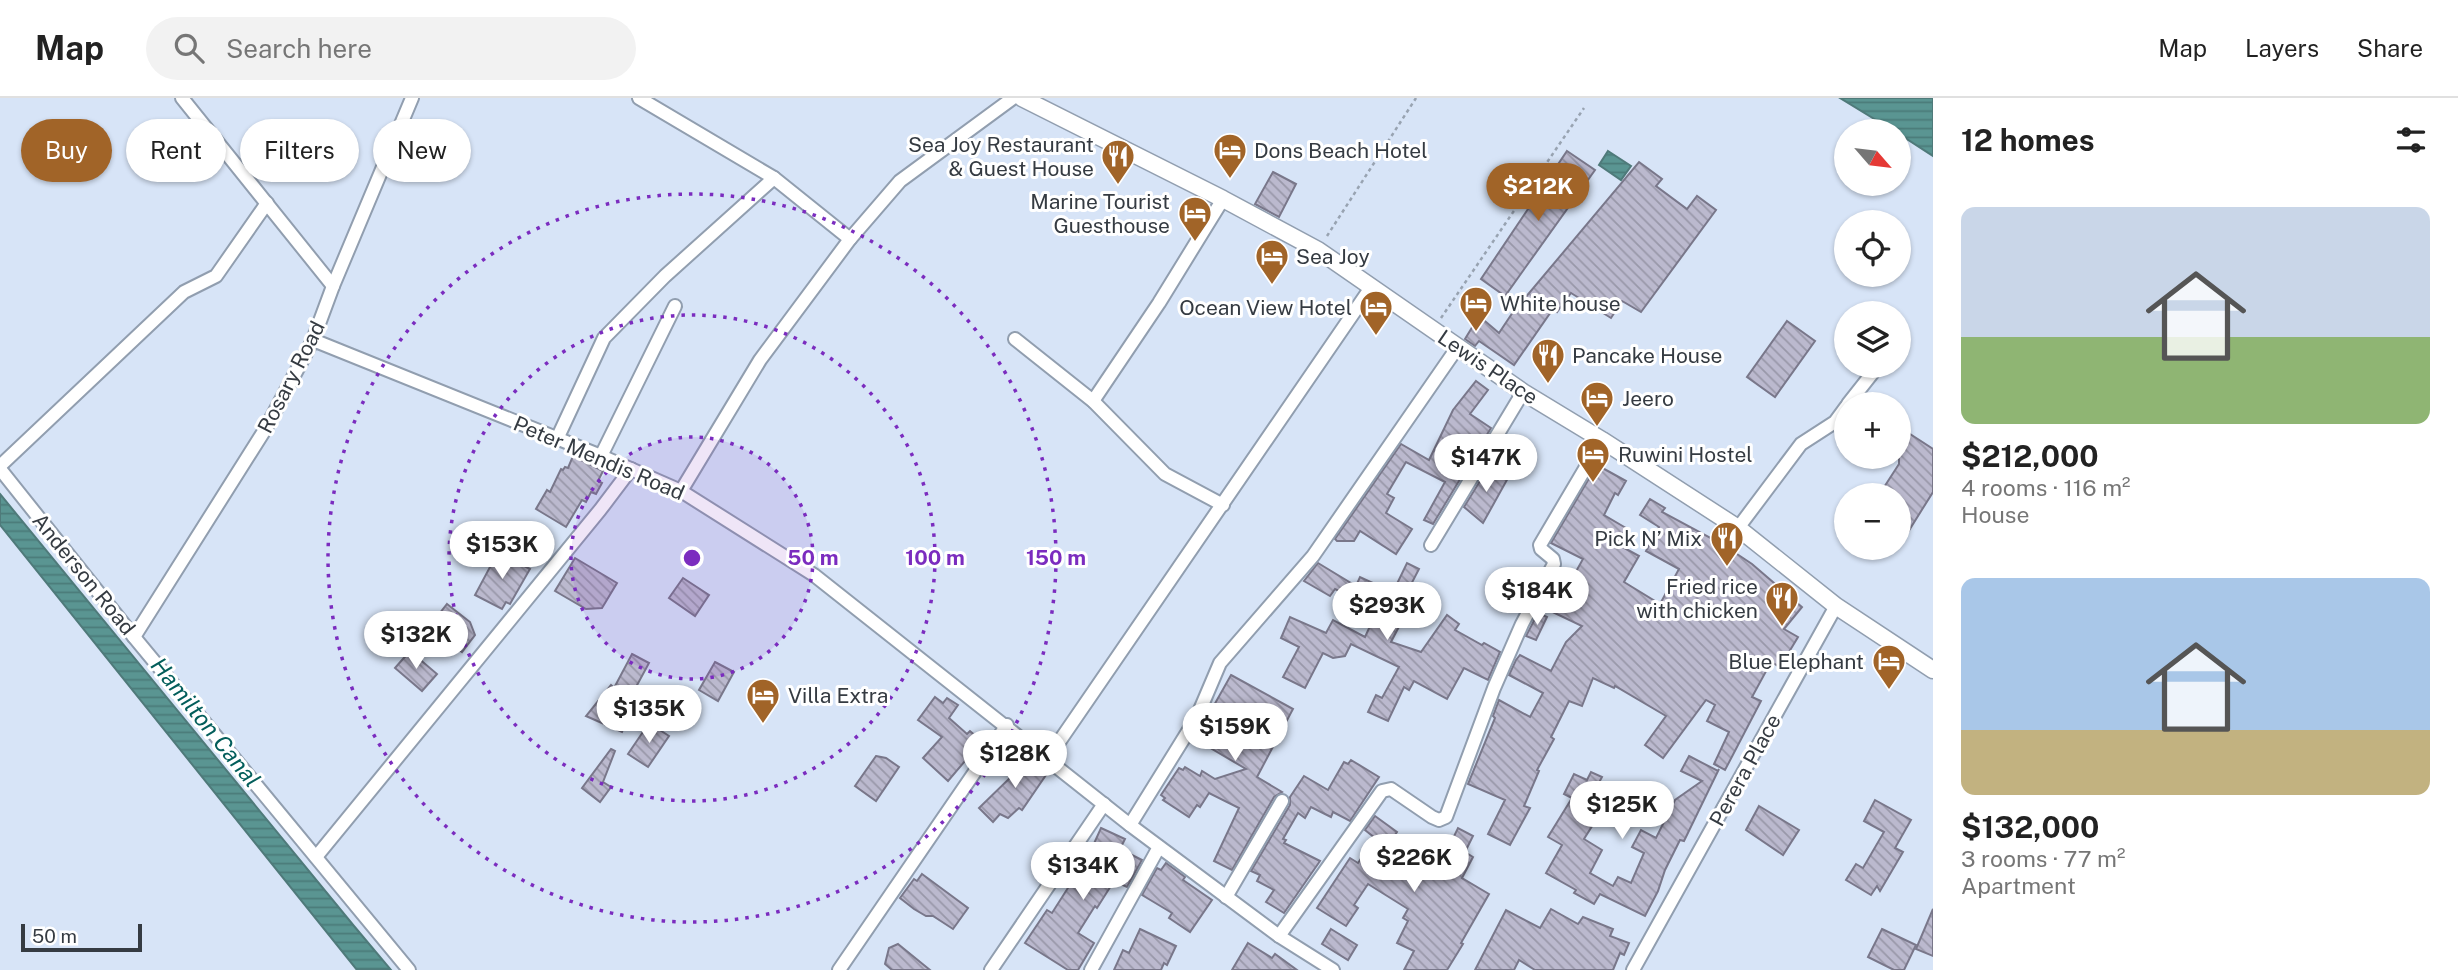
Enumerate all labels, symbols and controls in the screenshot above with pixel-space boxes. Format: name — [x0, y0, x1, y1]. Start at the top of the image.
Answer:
search box — [146, 17, 636, 80]
text: Map — [35, 29, 104, 67]
icon: search — [170, 29, 208, 67]
text: Search here — [226, 33, 372, 64]
text: Map — [2158, 34, 2207, 62]
text: Layers — [2245, 34, 2319, 62]
text: Share — [2357, 34, 2423, 62]
chip: Buy — [21, 119, 112, 182]
chip: Rent — [126, 119, 226, 182]
chip: Filters — [240, 119, 359, 182]
chip: New — [373, 119, 471, 182]
north arrow — [1834, 119, 1911, 196]
map controls — [1834, 119, 1911, 560]
icon: filters — [2392, 121, 2430, 159]
text: 12 homes — [1961, 122, 2095, 158]
hotel icon: Dons Beach Hotel — [1211, 131, 1249, 180]
place label: Sea Joy Restaurant & Guest House — [908, 132, 1094, 181]
restaurant icon: Sea Joy Restaurant & Guest House — [1099, 137, 1137, 186]
place label: Dons Beach Hotel — [1254, 138, 1428, 163]
pin: $212K — [1489, 164, 1587, 223]
text: $212K — [1502, 172, 1574, 199]
place label: Marine Tourist Guesthouse — [1030, 189, 1170, 238]
hotel icon: Marine Tourist Guesthouse — [1176, 194, 1214, 243]
button: locate — [1834, 210, 1911, 287]
hotel icon: Sea Joy — [1253, 237, 1291, 286]
place label: Sea Joy — [1296, 244, 1370, 269]
icon: home — [2133, 253, 2259, 379]
hotel icon: White house — [1457, 284, 1495, 333]
hotel icon: Ocean View Hotel — [1357, 288, 1395, 337]
place label: White house — [1500, 291, 1621, 316]
place label: Ocean View Hotel — [1179, 295, 1352, 320]
button: layers — [1834, 301, 1911, 378]
street label: Rosary Road — [252, 317, 330, 437]
street label: Lewis Place — [1433, 324, 1543, 410]
restaurant icon: Pancake House — [1529, 336, 1567, 385]
place label: Pancake House — [1572, 343, 1722, 368]
hotel icon: Jeero — [1578, 379, 1616, 428]
place label: Jeero — [1622, 386, 1674, 411]
button: + — [1834, 392, 1911, 469]
street label: Peter Mendis Road — [510, 411, 688, 505]
pin: $147K — [1437, 434, 1535, 494]
hotel icon: Ruwini Hostel — [1574, 435, 1612, 484]
text: $212,000 — [1961, 438, 2098, 474]
place label: Ruwini Hostel — [1618, 442, 1753, 467]
text: $147K — [1450, 443, 1522, 470]
text: 4 rooms · 116 m² — [1961, 474, 2130, 501]
button: − — [1834, 483, 1911, 560]
text: House — [1961, 501, 2029, 528]
street label: Anderson Road — [27, 508, 141, 640]
restaurant icon: Pick N’ Mix — [1708, 519, 1746, 568]
pin: $153K — [453, 522, 551, 581]
place label: Pick N’ Mix — [1594, 526, 1702, 551]
text: $153K — [466, 530, 538, 557]
text: 50 m — [787, 545, 839, 570]
text: 100 m — [905, 545, 965, 570]
text: 150 m — [1026, 545, 1086, 570]
centre of rings — [680, 546, 704, 570]
pin: $184K — [1488, 568, 1586, 627]
place label: Fried rice with chicken — [1636, 574, 1758, 623]
text: $184K — [1501, 576, 1573, 603]
restaurant icon: Fried rice with chicken — [1763, 579, 1801, 628]
pin: $293K — [1338, 582, 1436, 642]
text: $293K — [1348, 591, 1426, 618]
pin: $132K — [367, 612, 465, 671]
text: $132K — [380, 620, 452, 647]
icon: home — [2133, 624, 2259, 750]
hotel icon: Blue Elephant — [1870, 642, 1908, 691]
place label: Blue Elephant — [1728, 649, 1864, 674]
water label: Hamilton Canal — [146, 652, 266, 792]
hotel icon: Villa Extra — [744, 676, 782, 725]
place label: Villa Extra — [788, 683, 888, 708]
pin: $135K — [600, 686, 698, 745]
text: $135K — [613, 694, 685, 721]
pin: $159K — [1186, 704, 1284, 763]
street label: Perera Place — [1704, 710, 1786, 830]
text: $159K — [1199, 712, 1271, 739]
pin: $128K — [966, 730, 1064, 790]
text: $128K — [979, 739, 1051, 766]
pin: $125K — [1573, 782, 1671, 841]
text: $125K — [1586, 790, 1658, 817]
text: $132,000 — [1961, 809, 2099, 845]
pin: $226K — [1365, 834, 1463, 894]
pin: $134K — [1034, 842, 1132, 902]
text: $226K — [1376, 843, 1452, 870]
text: 3 rooms · 77 m² — [1961, 845, 2125, 872]
text: $134K — [1047, 851, 1119, 878]
text: Apartment — [1961, 872, 2076, 899]
scale bar — [21, 921, 142, 953]
text: 50 m — [32, 925, 77, 947]

